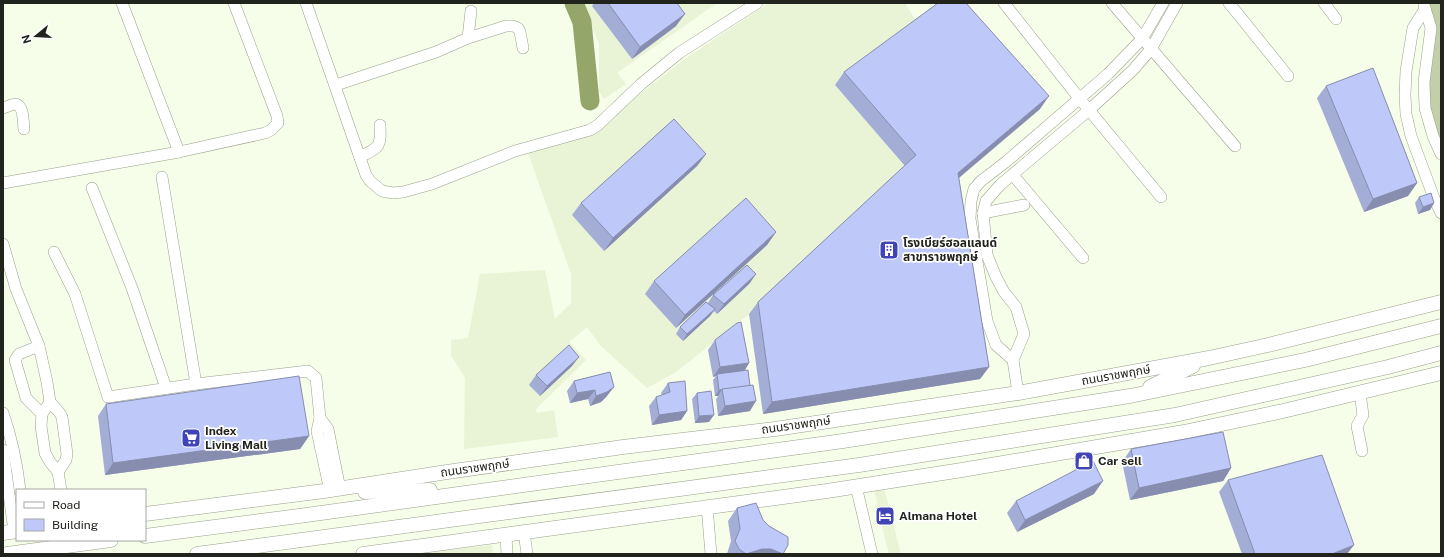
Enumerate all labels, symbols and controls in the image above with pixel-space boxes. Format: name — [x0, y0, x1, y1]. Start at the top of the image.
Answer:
north arrow — [16, 16, 56, 56]
text: N — [19, 33, 34, 45]
place label: โรงเบียร์ฮอลแลนด์ สาขาราชพฤกษ์ — [903, 236, 997, 264]
building icon: โรงเบียร์ฮอลแลนด์ สาขาราชพฤกษ์ — [878, 239, 900, 261]
street label: ถนนราชพฤกษ์ — [1080, 362, 1152, 388]
street label: ถนนราชพฤกษ์ — [761, 413, 832, 437]
place label: Index Living Mall — [205, 424, 268, 452]
supermarket icon: Index Living Mall — [180, 427, 202, 449]
shop icon: Car sell — [1073, 450, 1095, 472]
place label: Car sell — [1098, 454, 1142, 468]
street label: ถนนราชพฤกษ์ — [440, 456, 511, 480]
legend — [16, 489, 146, 541]
text: Road — [52, 498, 80, 512]
hotel icon: Almana Hotel — [874, 505, 896, 527]
place label: Almana Hotel — [899, 509, 977, 523]
text: Building — [52, 518, 98, 532]

